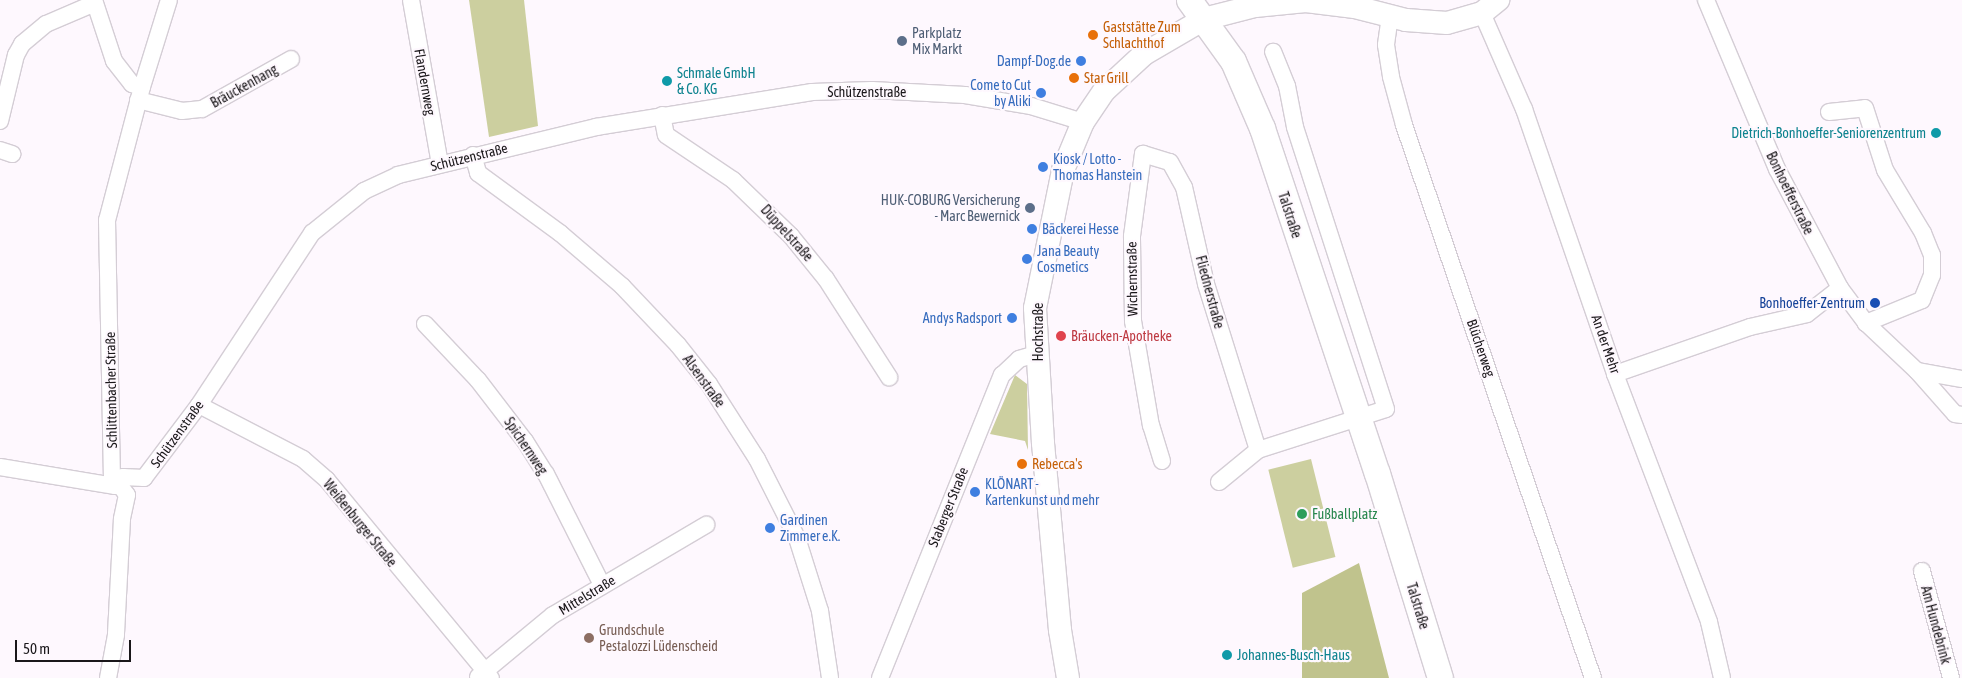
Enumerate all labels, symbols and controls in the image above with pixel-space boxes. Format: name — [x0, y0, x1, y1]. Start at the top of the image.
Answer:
place label: Gaststätte Zum Schlachthof — [1103, 19, 1181, 52]
place label: Parkplatz Mix Markt — [912, 25, 962, 58]
marker: Gaststätte Zum Schlachthof — [1087, 29, 1099, 41]
marker: Parkplatz Mix Markt — [896, 35, 908, 47]
street label: Flandernweg — [411, 47, 439, 117]
place label: Dampf-Dog.de — [997, 53, 1071, 69]
marker: Dampf-Dog.de — [1075, 55, 1087, 67]
street label: Bräuckenhang — [208, 61, 280, 111]
place label: Schmale GmbH & Co. KG — [677, 65, 756, 98]
place label: Star Grill — [1084, 70, 1129, 86]
marker: Star Grill — [1068, 72, 1080, 84]
marker: Schmale GmbH & Co. KG — [661, 75, 673, 87]
place label: Come to Cut by Aliki — [970, 77, 1031, 110]
street label: Schützenstraße — [828, 84, 906, 100]
marker: Come to Cut by Aliki — [1035, 87, 1047, 99]
place label: Dietrich-Bonhoeffer-Seniorenzentrum — [1731, 125, 1926, 141]
marker: Dietrich-Bonhoeffer-Seniorenzentrum — [1930, 127, 1942, 139]
street label: Schützenstraße — [429, 139, 509, 175]
street label: Bonhoefferstraße — [1763, 149, 1817, 237]
place label: Kiosk / Lotto - Thomas Hanstein — [1053, 151, 1142, 184]
marker: Kiosk / Lotto - Thomas Hanstein — [1037, 161, 1049, 173]
street label: Talstraße — [1275, 190, 1305, 240]
place label: HUK-COBURG Versicherung - Marc Bewernick — [881, 192, 1020, 224]
street label: Düppelstraße — [757, 201, 817, 265]
marker: HUK-COBURG Versicherung - Marc Bewernick — [1024, 202, 1036, 214]
place label: Bäckerei Hesse — [1042, 221, 1119, 237]
marker: Bäckerei Hesse — [1026, 223, 1038, 235]
street label: Wichernstraße — [1123, 241, 1141, 317]
place label: Jana Beauty Cosmetics — [1037, 243, 1099, 276]
marker: Jana Beauty Cosmetics — [1021, 253, 1033, 265]
street label: Fliednerstraße — [1192, 254, 1228, 330]
place label: Bonhoeffer-Zentrum — [1759, 295, 1865, 311]
marker: Bonhoeffer-Zentrum — [1869, 297, 1881, 309]
street label: Hochstraße — [1030, 303, 1046, 361]
place label: Andys Radsport — [923, 310, 1002, 326]
marker: Andys Radsport — [1006, 312, 1018, 324]
street label: An der Mehr — [1588, 312, 1624, 376]
street label: Blücherweg — [1463, 317, 1499, 379]
place label: Bräucken-Apotheke — [1071, 328, 1172, 344]
marker: Bräucken-Apotheke — [1055, 330, 1067, 342]
street label: Schlittenbacher Straße — [102, 332, 120, 448]
street label: Alsenstraße — [679, 351, 729, 411]
street label: Schützenstraße — [147, 397, 207, 471]
street label: Spichernweg — [501, 414, 551, 478]
place label: Rebecca's — [1032, 456, 1082, 472]
marker: Rebecca's — [1016, 458, 1028, 470]
street label: Staberger Straße — [924, 465, 972, 549]
street label: Weißenburger Straße — [320, 476, 400, 570]
place label: KLÖNART - Kartenkunst und mehr — [985, 476, 1099, 508]
marker: KLÖNART - Kartenkunst und mehr — [969, 486, 981, 498]
place label: Fußballplatz — [1312, 506, 1377, 522]
marker: Fußballplatz — [1296, 508, 1308, 520]
place label: Gardinen Zimmer e.K. — [780, 512, 840, 544]
marker: Gardinen Zimmer e.K. — [764, 522, 776, 534]
street label: Mittelstraße — [556, 572, 618, 618]
street label: Talstraße — [1403, 581, 1433, 631]
street label: Am Hundebrink — [1917, 584, 1955, 666]
place label: Grundschule Pestalozzi Lüdenscheid — [599, 622, 718, 654]
scale bar — [18, 630, 134, 662]
marker: Grundschule Pestalozzi Lüdenscheid — [583, 632, 595, 644]
text: 50 m — [23, 640, 50, 657]
place label: Johannes-Busch-Haus — [1237, 647, 1350, 663]
marker: Johannes-Busch-Haus — [1221, 649, 1233, 661]

